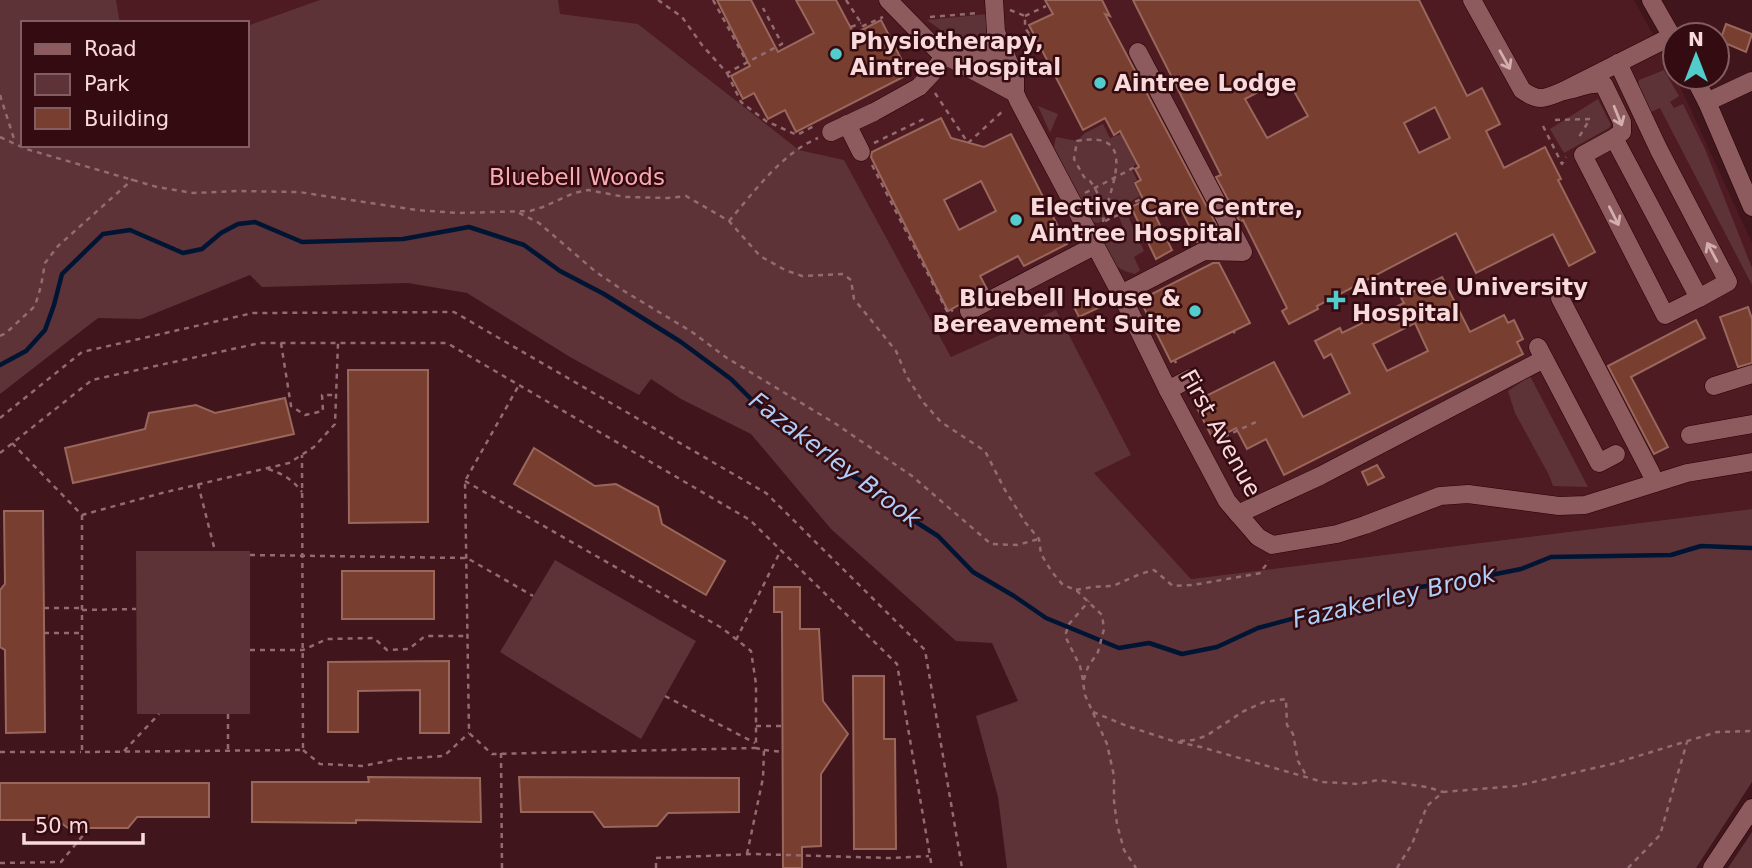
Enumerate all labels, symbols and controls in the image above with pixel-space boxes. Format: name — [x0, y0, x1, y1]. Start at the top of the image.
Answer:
legend — [21, 21, 248, 147]
north arrow — [1661, 21, 1731, 91]
place label: Physiotherapy, Aintree Hospital — [850, 28, 1061, 80]
text: N — [1688, 28, 1704, 50]
text: Road — [84, 37, 137, 61]
marker: Physiotherapy, Aintree Hospital — [828, 46, 844, 62]
one-way arrow — [1499, 49, 1512, 70]
place label: Aintree Lodge — [1114, 70, 1297, 96]
text: Park — [84, 72, 130, 96]
marker: Aintree Lodge — [1092, 75, 1108, 91]
one-way arrow — [1612, 104, 1625, 126]
text: Building — [84, 107, 169, 131]
park label: Bluebell Woods — [489, 164, 665, 190]
place label: Elective Care Centre, Aintree Hospital — [1030, 194, 1303, 246]
one-way arrow — [1607, 205, 1621, 226]
marker: Elective Care Centre, Aintree Hospital — [1008, 212, 1024, 228]
one-way arrow — [1705, 242, 1718, 263]
place label: Aintree University Hospital — [1352, 274, 1588, 326]
place label: Bluebell House & Bereavement Suite — [932, 285, 1181, 337]
marker: Aintree University Hospital — [1326, 290, 1346, 310]
marker: Bluebell House & Bereavement Suite — [1187, 303, 1203, 319]
street label: First Avenue — [1175, 365, 1267, 501]
water label: Fazakerley Brook — [744, 386, 927, 534]
water label: Fazakerley Brook — [1290, 560, 1499, 634]
scale bar — [24, 802, 144, 846]
text: 50 m — [35, 814, 89, 838]

